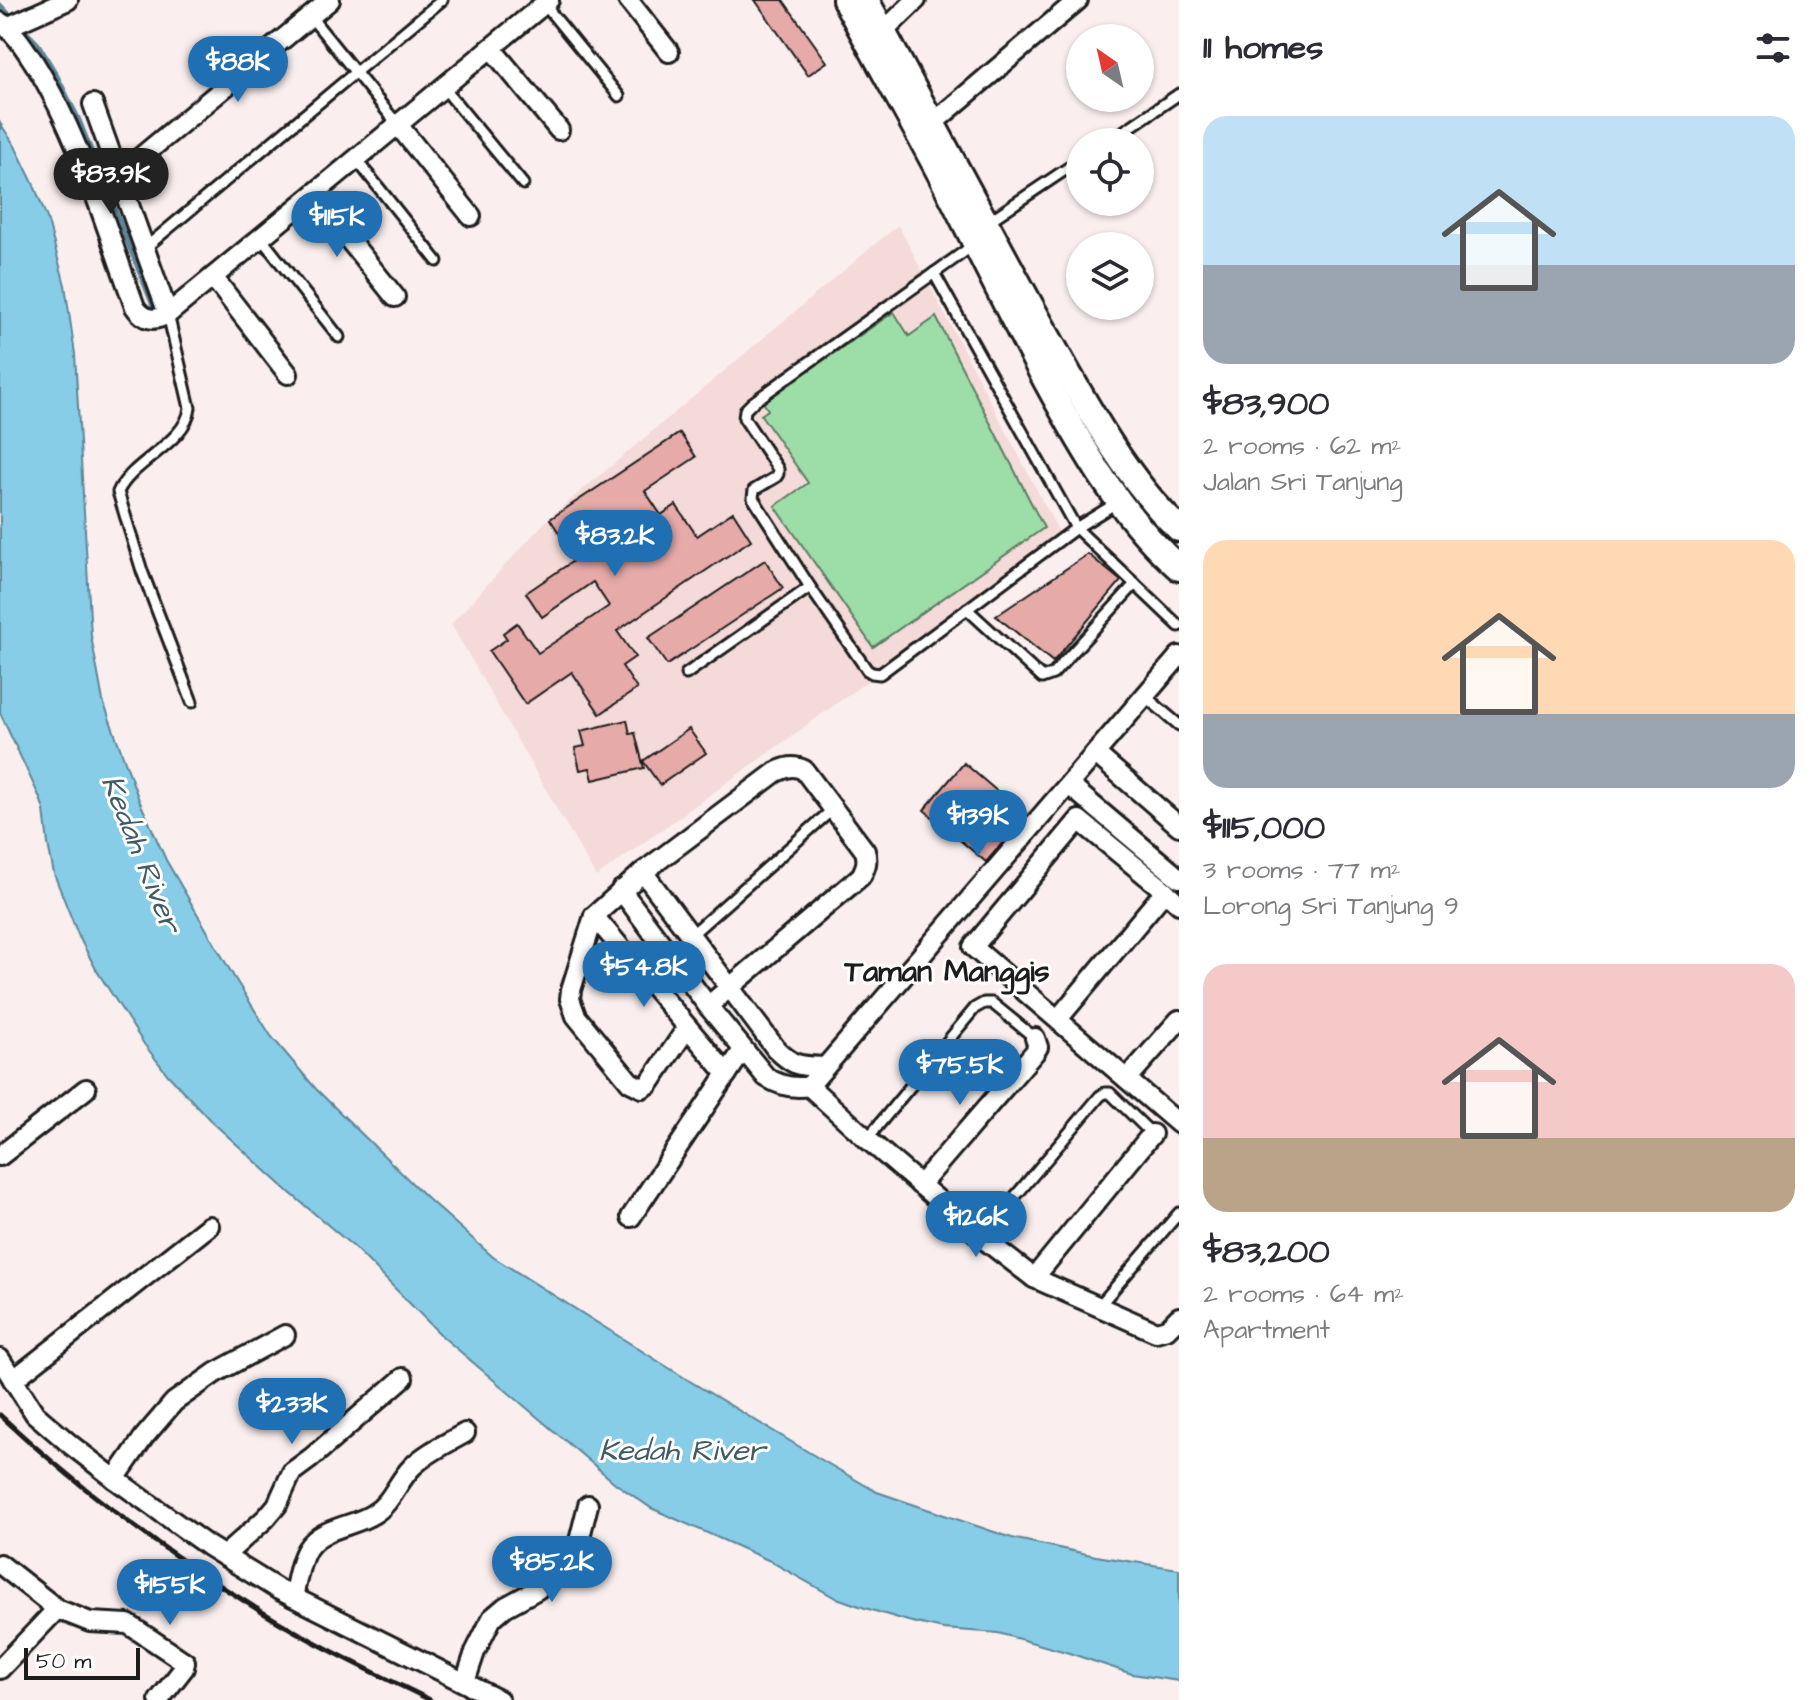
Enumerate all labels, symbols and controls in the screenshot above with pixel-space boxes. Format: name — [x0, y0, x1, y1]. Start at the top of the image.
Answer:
north arrow — [1066, 24, 1154, 112]
map controls — [1066, 24, 1154, 320]
text: 11 homes — [1203, 24, 1323, 72]
icon: filters — [1751, 26, 1795, 70]
pin: $88K — [191, 36, 285, 104]
text: $88K — [206, 44, 270, 80]
button: locate — [1066, 128, 1154, 216]
pin: $83.9K — [46, 148, 176, 216]
text: $83.9K — [72, 156, 150, 192]
icon: home — [1427, 168, 1571, 312]
pin: $115K — [281, 191, 393, 259]
text: $115K — [309, 199, 365, 235]
button: layers — [1066, 232, 1154, 320]
text: $83,900 — [1203, 380, 1330, 428]
text: 2 rooms · 62 m² — [1203, 428, 1401, 464]
text: Jalan Sri Tanjung — [1203, 464, 1403, 500]
pin: $83.2K — [550, 510, 680, 578]
text: $83.2K — [576, 518, 654, 554]
icon: home — [1427, 592, 1571, 736]
water label: Kedah River — [90, 769, 193, 942]
pin: $139K — [922, 790, 1034, 858]
text: $139K — [947, 798, 1009, 834]
text: $115,000 — [1203, 804, 1325, 852]
text: 3 rooms · 77 m² — [1203, 852, 1400, 888]
text: Lorong Sri Tanjung 9 — [1203, 888, 1459, 924]
pin: $54.8K — [579, 941, 709, 1009]
text: $54.8K — [601, 949, 687, 985]
district label: Taman Manggis — [843, 951, 1050, 995]
icon: home — [1427, 1016, 1571, 1160]
pin: $75.5K — [895, 1039, 1025, 1107]
text: $75.5K — [917, 1047, 1003, 1083]
pin: $126K — [920, 1191, 1032, 1259]
text: $126K — [944, 1199, 1008, 1235]
text: $83,200 — [1203, 1228, 1330, 1276]
text: 2 rooms · 64 m² — [1203, 1276, 1404, 1312]
text: Apartment — [1203, 1312, 1330, 1348]
pin: $233K — [236, 1378, 348, 1446]
text: $233K — [256, 1386, 328, 1422]
water label: Kedah River — [599, 1430, 769, 1472]
pin: $85.2K — [487, 1536, 617, 1604]
text: $85.2K — [510, 1544, 594, 1580]
pin: $155K — [114, 1559, 226, 1627]
text: $155K — [135, 1567, 205, 1603]
scale bar — [24, 1644, 140, 1680]
text: 50 m — [36, 1646, 91, 1677]

